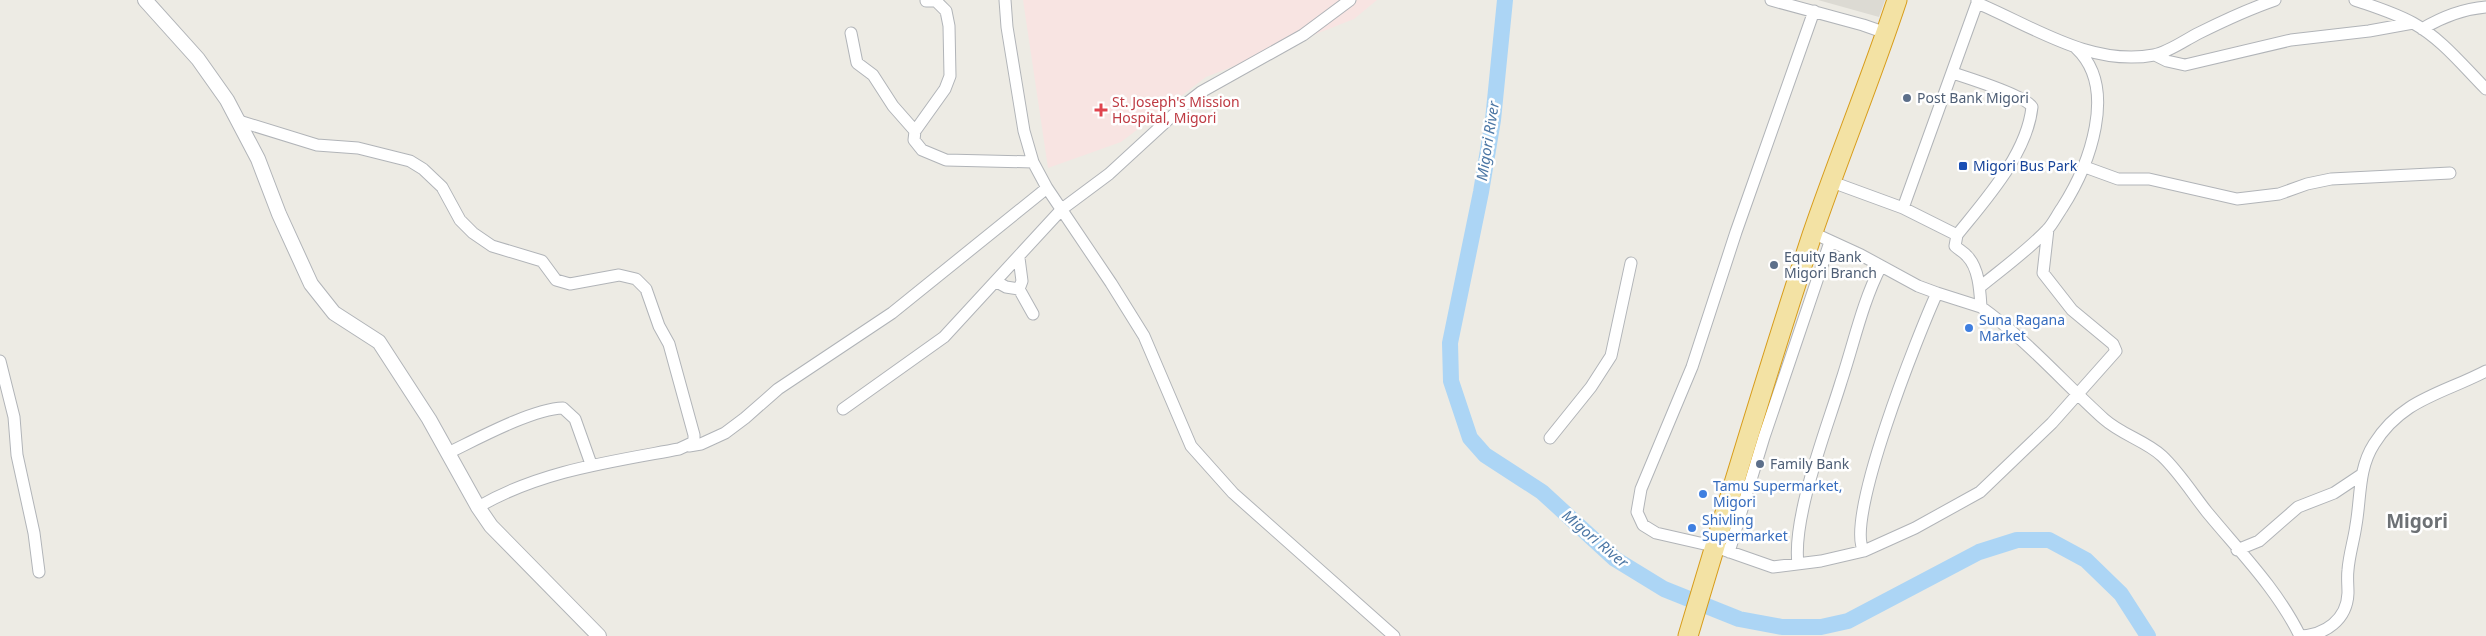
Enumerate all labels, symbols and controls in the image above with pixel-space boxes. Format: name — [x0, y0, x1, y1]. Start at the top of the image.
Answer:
place label: Post Bank Migori — [1917, 88, 2029, 107]
place label: St. Joseph's Mission Hospital, Migori — [1112, 92, 1240, 127]
marker: Post Bank Migori — [1901, 92, 1913, 104]
water label: Migori River — [1471, 99, 1503, 182]
marker: St. Joseph's Mission Hospital, Migori — [1094, 103, 1108, 117]
place label: Migori Bus Park — [1973, 156, 2078, 175]
marker: Migori Bus Park — [1957, 160, 1969, 172]
place label: Equity Bank Migori Branch — [1784, 247, 1877, 282]
marker: Equity Bank Migori Branch — [1768, 259, 1780, 271]
place label: Suna Ragana Market — [1979, 310, 2065, 345]
marker: Suna Ragana Market — [1963, 322, 1975, 334]
place label: Family Bank — [1770, 454, 1850, 473]
marker: Family Bank — [1754, 458, 1766, 470]
place label: Tamu Supermarket, Migori — [1713, 476, 1842, 511]
marker: Tamu Supermarket, Migori — [1697, 488, 1709, 500]
water label: Migori River — [1558, 505, 1634, 572]
district label: Migori — [2386, 508, 2448, 534]
place label: Shivling Supermarket — [1702, 510, 1788, 545]
marker: Shivling Supermarket — [1686, 522, 1698, 534]

